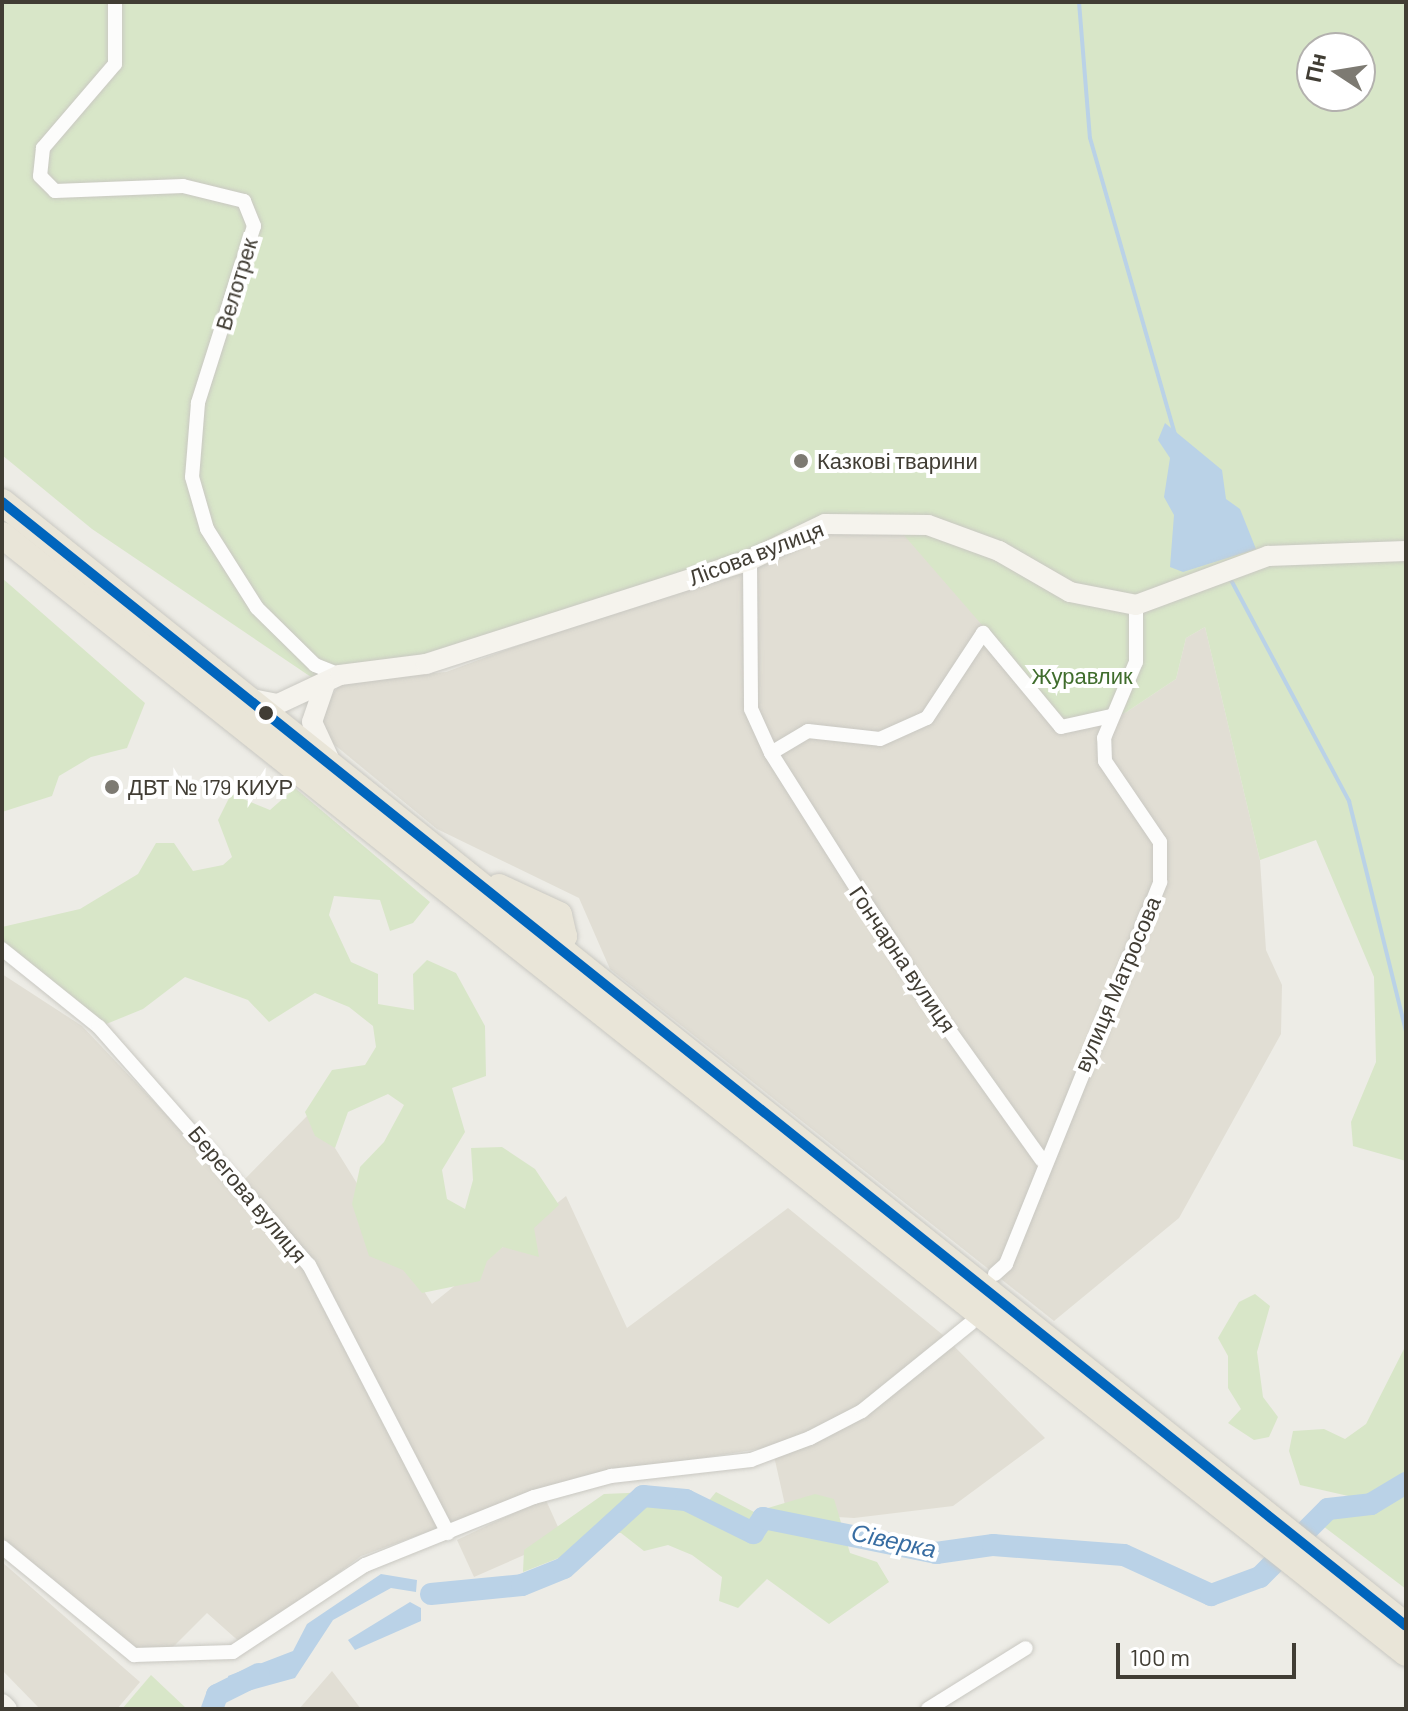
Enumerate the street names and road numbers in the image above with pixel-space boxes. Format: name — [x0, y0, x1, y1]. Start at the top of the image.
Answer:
street label: Велотрек — [209, 235, 263, 333]
street label: Лісова вулиця — [685, 515, 827, 591]
street label: Гончарна вулиця — [844, 881, 962, 1037]
street label: вулиця Матросова — [1068, 892, 1166, 1076]
street label: Берегова вулиця — [183, 1120, 313, 1268]

